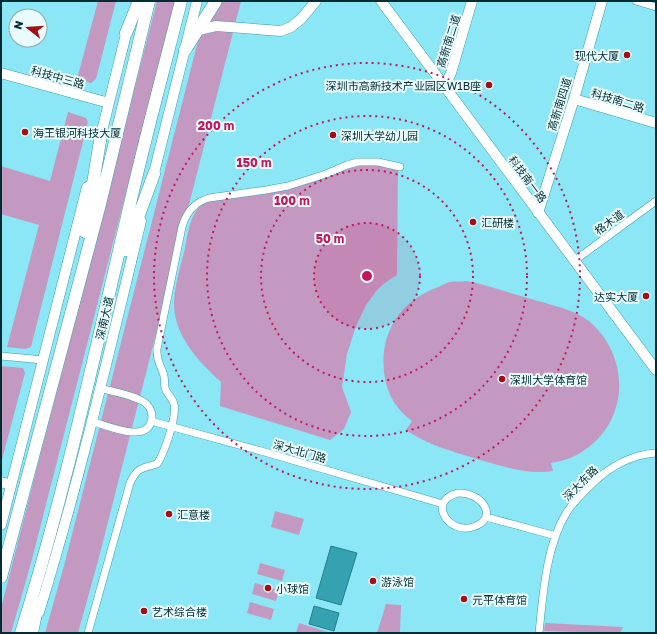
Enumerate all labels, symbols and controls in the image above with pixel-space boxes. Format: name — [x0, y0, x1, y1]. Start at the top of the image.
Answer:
north arrow — [8, 8, 48, 48]
street label: 高新南二道 — [434, 13, 462, 69]
text: N — [11, 19, 25, 31]
place label: 现代大厦 — [575, 49, 619, 62]
marker: 现代大厦 — [622, 50, 632, 60]
street label: 科技中三路 — [30, 63, 86, 91]
street label: 高新南四道 — [545, 76, 573, 132]
place label: 深圳市高新技术产业园区W1B座 — [326, 79, 481, 92]
marker: 深圳市高新技术产业园区W1B座 — [484, 80, 494, 90]
street label: 科技南二路 — [590, 86, 646, 114]
text: 200 m — [198, 118, 234, 133]
place label: 海王银河科技大厦 — [33, 126, 121, 139]
marker: 海王银河科技大厦 — [20, 127, 30, 137]
place label: 深圳大学幼儿园 — [341, 129, 418, 142]
marker: 深圳大学幼儿园 — [328, 130, 338, 140]
street label: 科技南一路 — [506, 153, 550, 205]
text: 150 m — [237, 155, 271, 170]
text: 100 m — [274, 193, 310, 208]
street label: 格木道 — [592, 207, 626, 237]
place label: 汇研楼 — [481, 216, 514, 229]
marker: 汇研楼 — [468, 217, 478, 227]
text: 50 m — [316, 231, 344, 246]
centre of rings — [360, 269, 374, 283]
place label: 达实大厦 — [594, 290, 638, 303]
marker: 达实大厦 — [641, 291, 651, 301]
street label: 深南大道 — [93, 295, 115, 341]
place label: 深圳大学体育馆 — [510, 373, 587, 386]
marker: 深圳大学体育馆 — [497, 374, 507, 384]
street label: 深大北门路 — [272, 437, 328, 465]
street label: 深大东路 — [560, 463, 600, 503]
place label: 汇意楼 — [177, 508, 210, 521]
marker: 汇意楼 — [164, 509, 174, 519]
place label: 游泳馆 — [381, 575, 414, 588]
marker: 游泳馆 — [368, 576, 378, 586]
place label: 小球馆 — [276, 582, 309, 595]
marker: 小球馆 — [263, 583, 273, 593]
place label: 元平体育馆 — [472, 593, 527, 606]
marker: 元平体育馆 — [459, 594, 469, 604]
place label: 艺术综合楼 — [152, 605, 207, 618]
marker: 艺术综合楼 — [139, 606, 149, 616]

